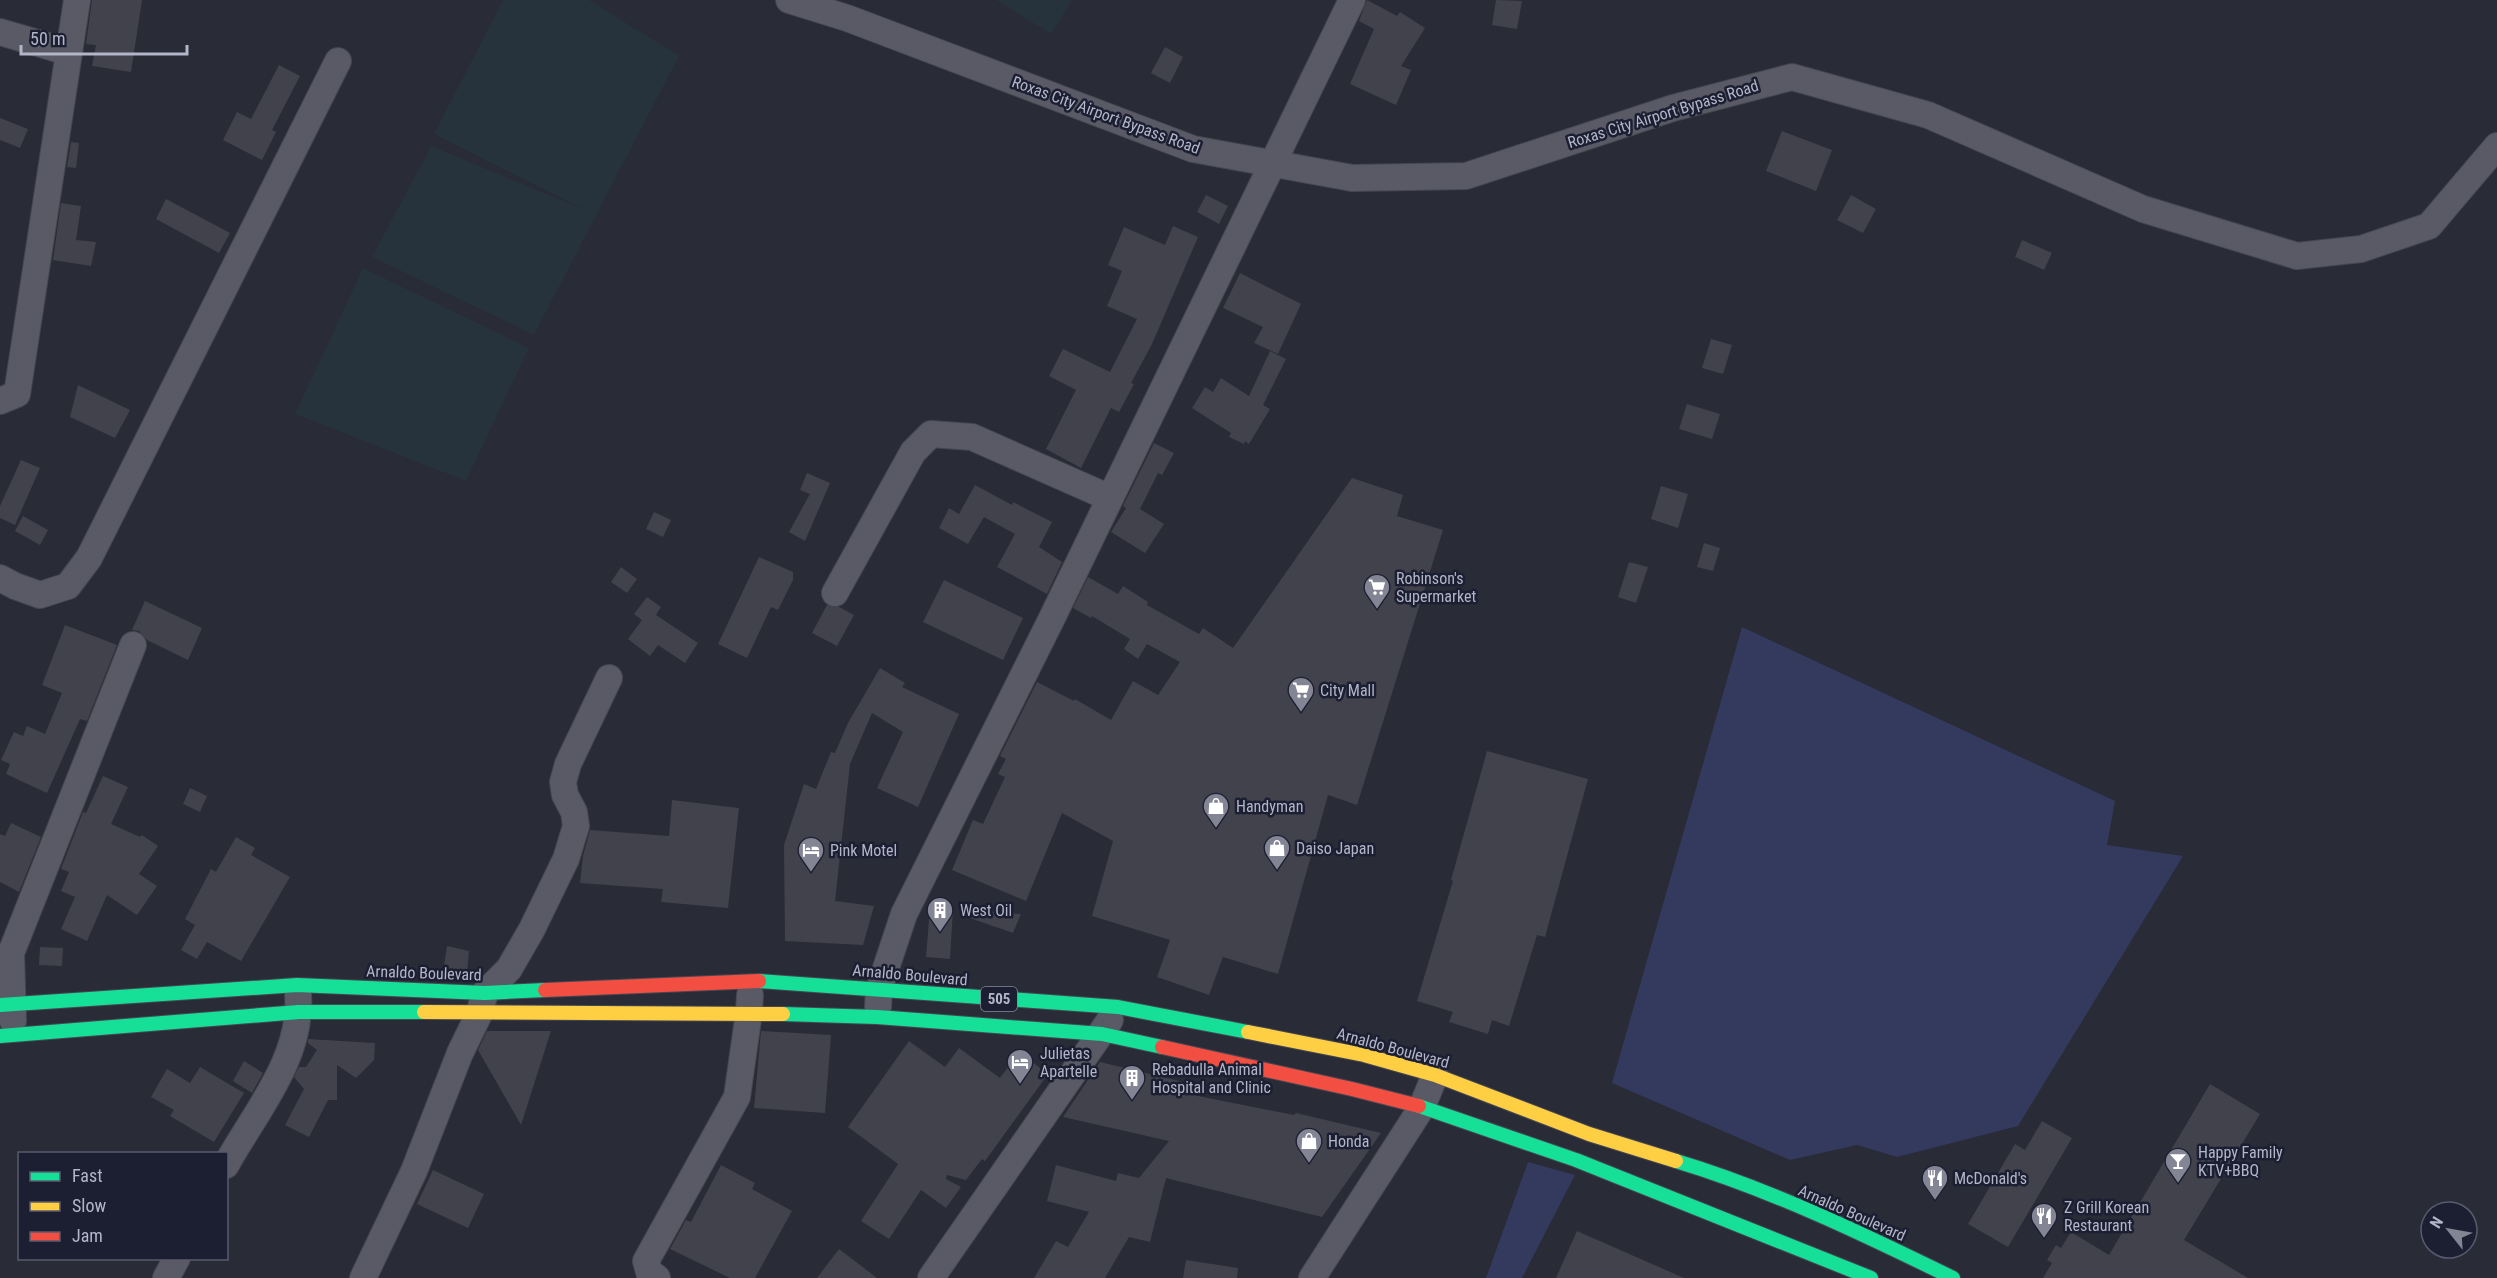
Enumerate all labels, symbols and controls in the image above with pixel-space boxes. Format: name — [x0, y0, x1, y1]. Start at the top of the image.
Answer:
scale bar — [21, 18, 188, 56]
text: 50 m — [30, 28, 65, 49]
street label: Roxas City Airport Bypass Road — [1009, 72, 1203, 158]
street label: Roxas City Airport Bypass Road — [1565, 76, 1761, 152]
place label: Robinson's Supermarket — [1396, 569, 1476, 606]
supermarket icon: Robinson's Supermarket — [1362, 572, 1392, 610]
supermarket icon: City Mall — [1286, 675, 1316, 713]
place label: City Mall — [1320, 681, 1375, 700]
shop icon: Handyman — [1201, 791, 1231, 829]
place label: Handyman — [1236, 797, 1303, 816]
shop icon: Daiso Japan — [1262, 833, 1292, 871]
hotel icon: Pink Motel — [796, 835, 826, 873]
place label: Daiso Japan — [1296, 839, 1374, 858]
place label: Pink Motel — [830, 841, 897, 860]
building icon: West Oil — [925, 895, 955, 933]
place label: West Oil — [960, 901, 1012, 920]
street label: Arnaldo Boulevard — [366, 961, 482, 985]
street label: Arnaldo Boulevard — [852, 961, 968, 989]
road number: 505 — [981, 987, 1017, 1011]
street label: Arnaldo Boulevard — [1335, 1024, 1451, 1072]
place label: Julietas Apartelle — [1040, 1044, 1097, 1081]
hotel icon: Julietas Apartelle — [1005, 1047, 1035, 1085]
place label: Rebadulla Animal Hospital and Clinic — [1152, 1060, 1271, 1097]
building icon: Rebadulla Animal Hospital and Clinic — [1117, 1063, 1147, 1101]
shop icon: Honda — [1294, 1126, 1324, 1164]
place label: Honda — [1328, 1132, 1369, 1151]
place label: Happy Family KTV+BBQ — [2198, 1143, 2283, 1180]
bar icon: Happy Family KTV+BBQ — [2163, 1146, 2193, 1184]
legend — [18, 1152, 228, 1260]
restaurant icon: McDonald's — [1920, 1163, 1950, 1201]
text: Fast — [72, 1165, 103, 1186]
place label: McDonald's — [1954, 1169, 2027, 1188]
street label: Arnaldo Boulevard — [1795, 1181, 1909, 1245]
text: Slow — [72, 1195, 107, 1216]
place label: Z Grill Korean Restaurant — [2064, 1198, 2149, 1235]
north arrow — [2419, 1200, 2479, 1260]
restaurant icon: Z Grill Korean Restaurant — [2029, 1201, 2059, 1239]
text: N — [2426, 1213, 2447, 1232]
text: Jam — [72, 1225, 103, 1246]

